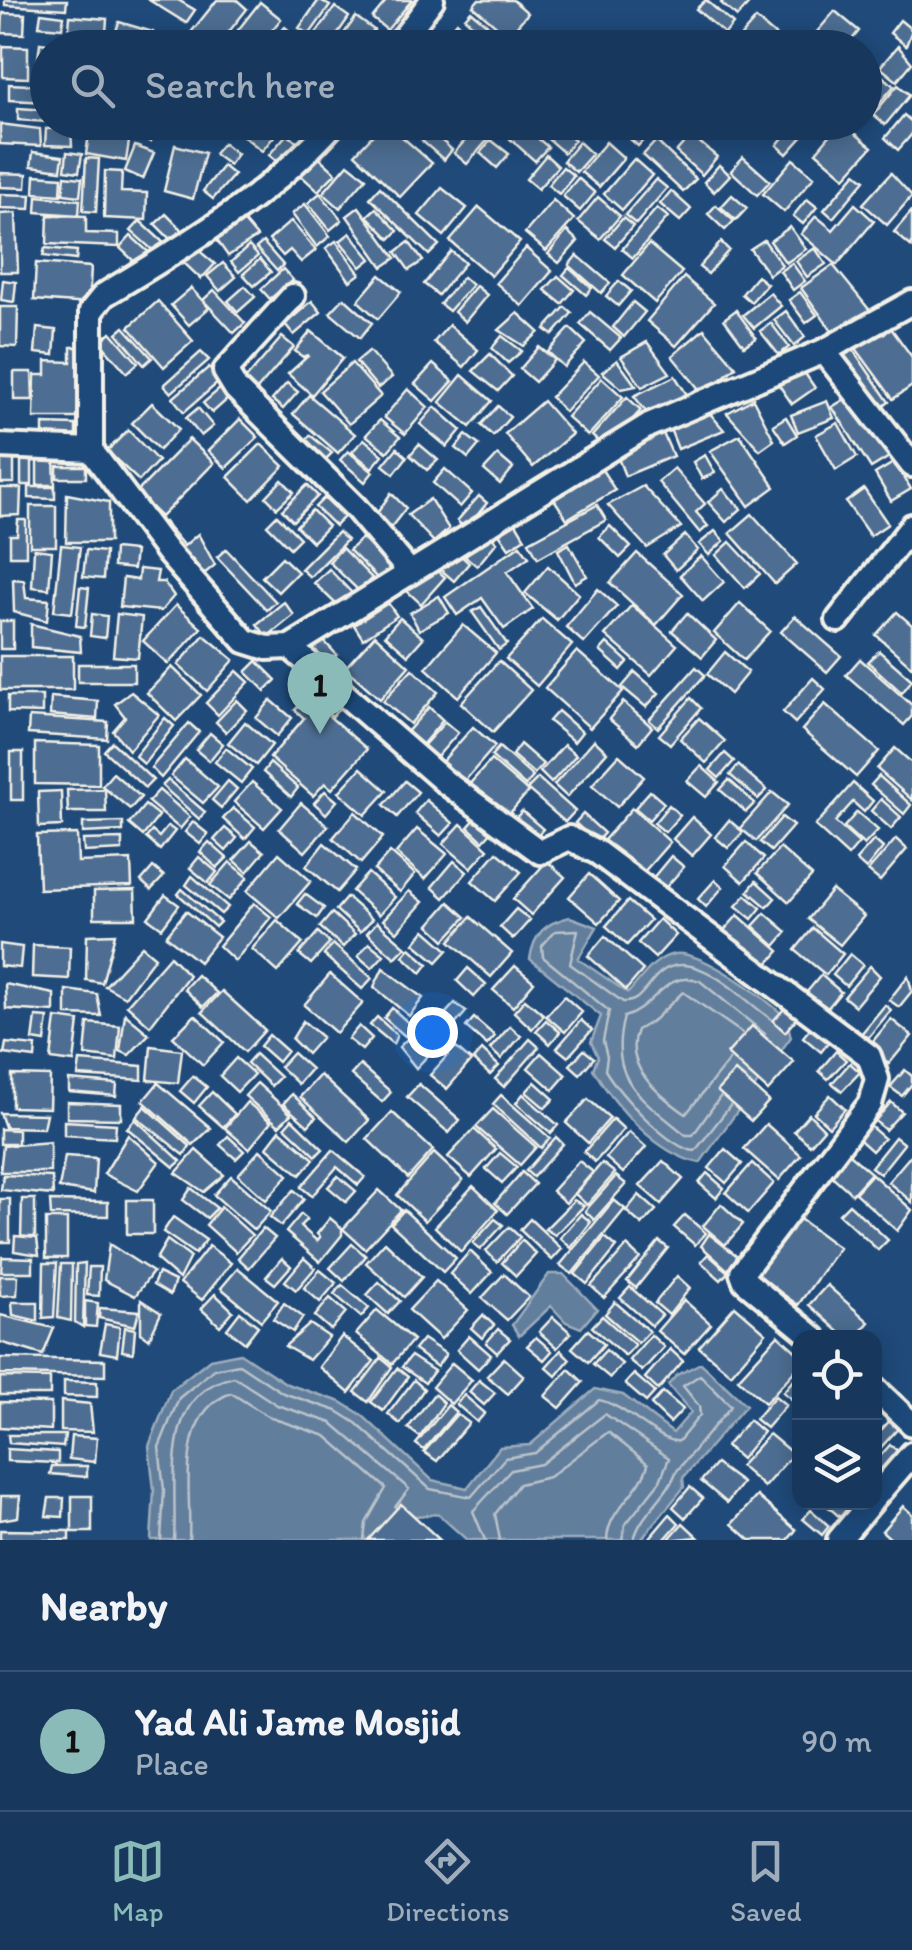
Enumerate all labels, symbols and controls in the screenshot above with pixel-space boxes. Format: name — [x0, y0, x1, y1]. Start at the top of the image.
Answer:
search box — [30, 30, 882, 140]
icon: search — [65, 58, 120, 113]
text: Search here — [145, 62, 336, 108]
pin: 1 — [288, 652, 352, 734]
your location — [407, 1007, 458, 1058]
map controls — [792, 1330, 882, 1510]
button: locate — [792, 1330, 882, 1420]
button: layers — [792, 1420, 882, 1510]
text: Nearby — [40, 1580, 167, 1631]
text: Yad Ali Jame Mosjid — [135, 1699, 460, 1745]
text: 1 — [65, 1722, 80, 1760]
text: 90 m — [801, 1722, 872, 1760]
text: Place — [135, 1745, 209, 1783]
tab: Map — [110, 1834, 165, 1928]
tab: Directions — [386, 1834, 509, 1928]
tab: Saved — [730, 1834, 802, 1928]

